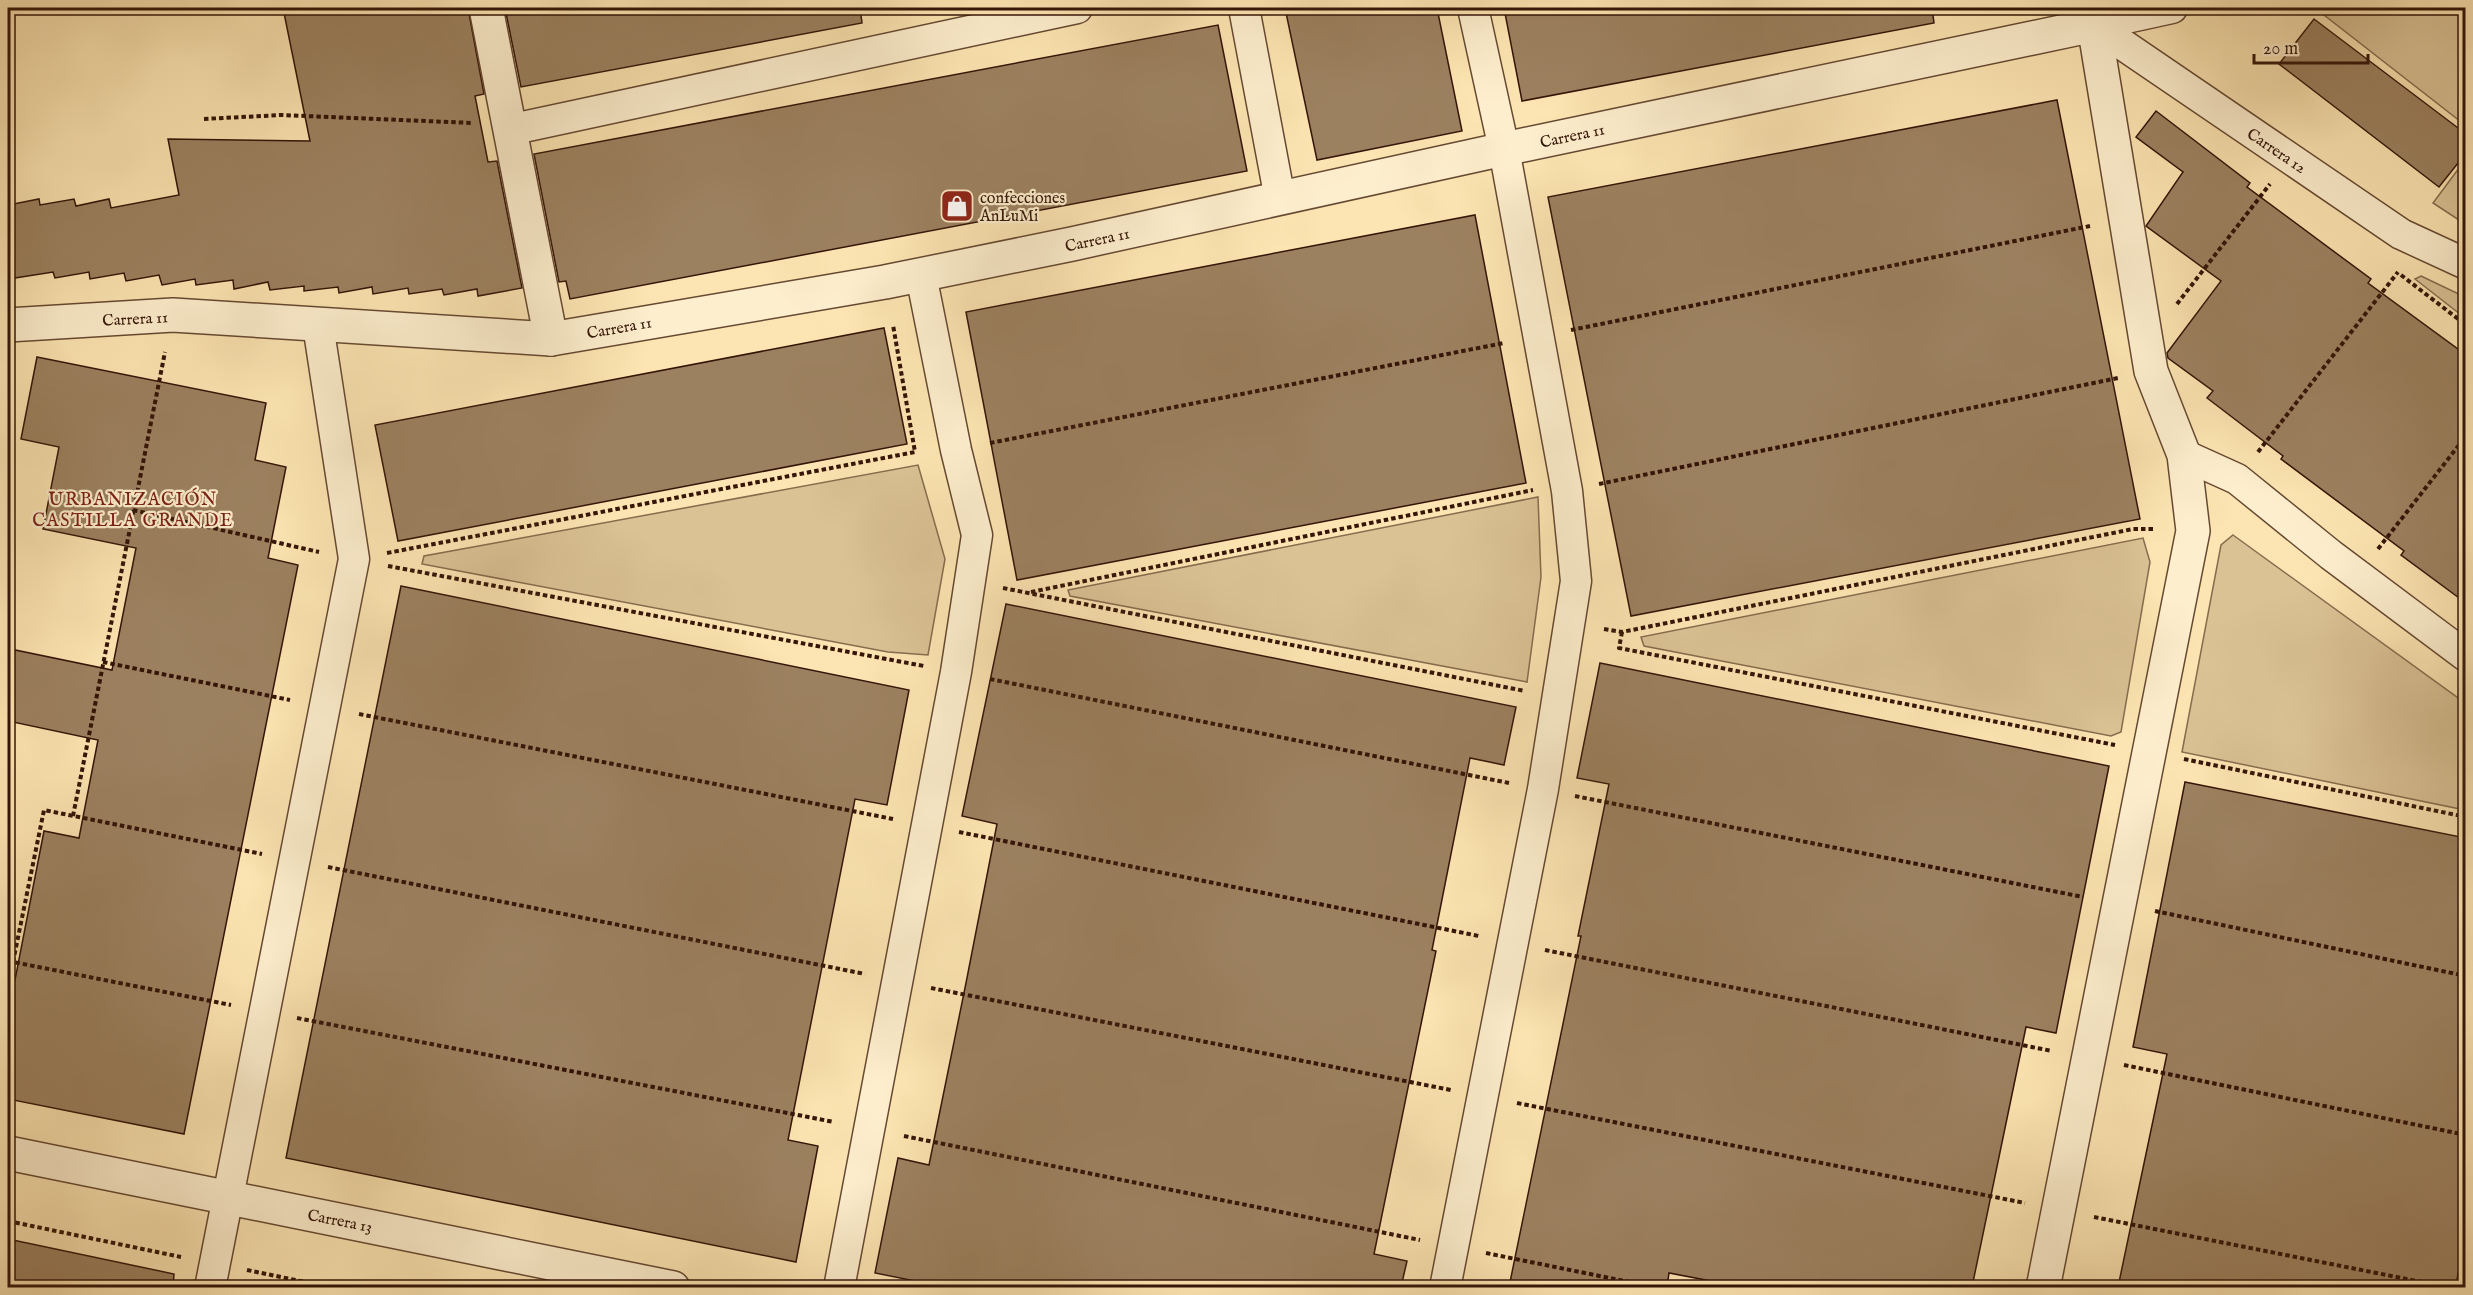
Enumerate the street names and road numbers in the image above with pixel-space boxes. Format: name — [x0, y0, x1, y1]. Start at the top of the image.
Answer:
street label: Carrera 11 — [1538, 120, 1607, 154]
street label: Carrera 12 — [2242, 125, 2309, 179]
street label: Carrera 11 — [1063, 224, 1132, 258]
street label: Carrera 11 — [102, 308, 168, 332]
street label: Carrera 11 — [585, 313, 653, 345]
street label: Carrera 13 — [305, 1206, 374, 1238]

